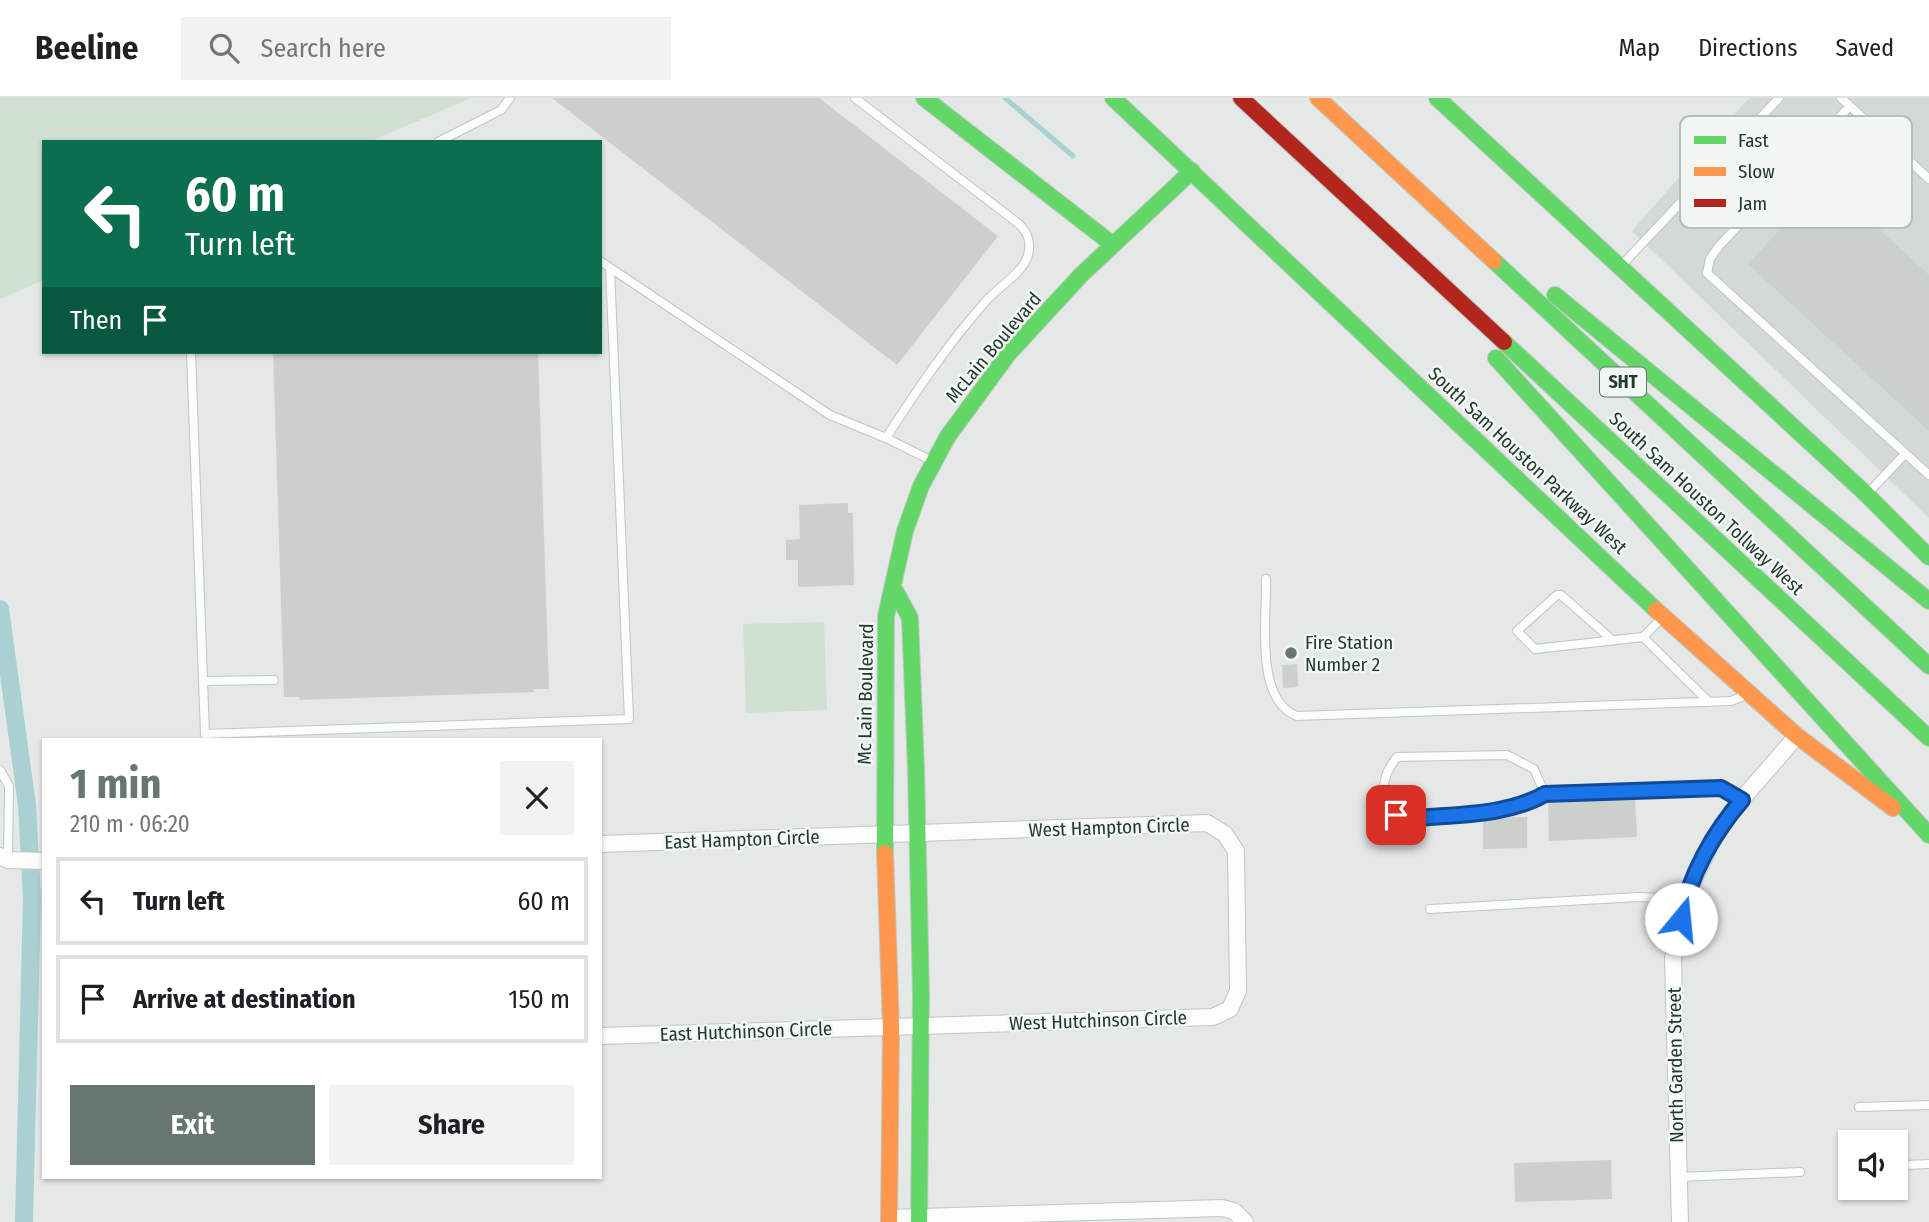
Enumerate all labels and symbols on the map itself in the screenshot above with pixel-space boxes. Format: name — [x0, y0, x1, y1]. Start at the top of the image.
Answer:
legend — [1680, 116, 1912, 228]
text: Fast — [1738, 129, 1769, 152]
text: Slow — [1738, 160, 1775, 183]
text: Jam — [1738, 192, 1767, 215]
street label: McLain Boulevard — [941, 288, 1046, 407]
street label: South Sam Houston Parkway West — [1423, 362, 1632, 559]
road number: SHT — [1600, 368, 1646, 396]
street label: South Sam Houston Tollway West — [1605, 407, 1809, 600]
street label: Mc Lain Boulevard — [853, 623, 878, 765]
place label: Fire Station Number 2 — [1305, 631, 1393, 676]
marker: Fire Station Number 2 — [1283, 645, 1299, 661]
pin — [1366, 785, 1426, 845]
street label: West Hampton Circle — [1028, 813, 1190, 842]
street label: East Hampton Circle — [664, 825, 820, 854]
position arrow — [1644, 882, 1718, 956]
street label: North Garden Street — [1663, 986, 1688, 1143]
street label: West Hutchinson Circle — [1009, 1006, 1187, 1035]
street label: East Hutchinson Circle — [659, 1017, 833, 1046]

